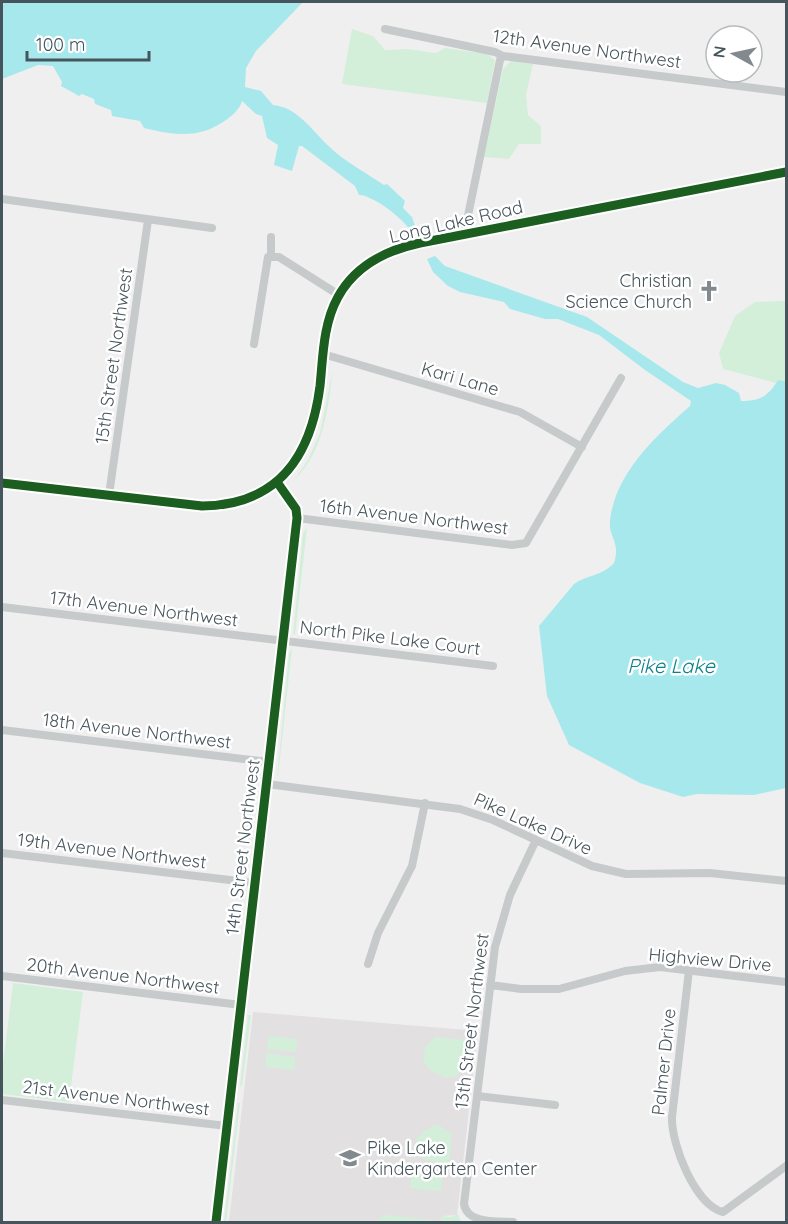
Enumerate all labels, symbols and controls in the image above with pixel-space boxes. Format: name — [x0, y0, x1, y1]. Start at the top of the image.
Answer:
scale bar — [27, 24, 148, 62]
street label: 12th Avenue Northwest — [491, 24, 683, 73]
north arrow — [704, 24, 764, 84]
text: 100 m — [36, 33, 85, 56]
text: N — [708, 45, 730, 59]
street label: Long Lake Road — [387, 195, 525, 248]
street label: 15th Street Northwest — [90, 267, 137, 445]
place label: Christian Science Church — [565, 269, 692, 313]
church icon: Christian Science Church — [697, 279, 721, 303]
street label: Kari Lane — [419, 356, 502, 401]
street label: 16th Avenue Northwest — [319, 494, 510, 539]
street label: 17th Avenue Northwest — [49, 586, 239, 631]
street label: North Pike Lake Court — [298, 615, 482, 660]
water label: Pike Lake — [627, 653, 715, 678]
street label: 18th Avenue Northwest — [42, 708, 233, 753]
street label: 14th Street Northwest — [220, 758, 265, 936]
street label: Pike Lake Drive — [471, 787, 596, 860]
street label: 19th Avenue Northwest — [16, 828, 208, 873]
street label: 13th Street Northwest — [449, 932, 494, 1110]
street label: Highview Drive — [648, 943, 773, 976]
street label: 20th Avenue Northwest — [25, 952, 221, 999]
street label: Palmer Drive — [646, 1007, 681, 1117]
street label: 21st Avenue Northwest — [21, 1075, 211, 1120]
place label: Pike Lake Kindergarten Center — [367, 1136, 537, 1180]
school or university icon: Pike Lake Kindergarten Center — [338, 1146, 362, 1170]

